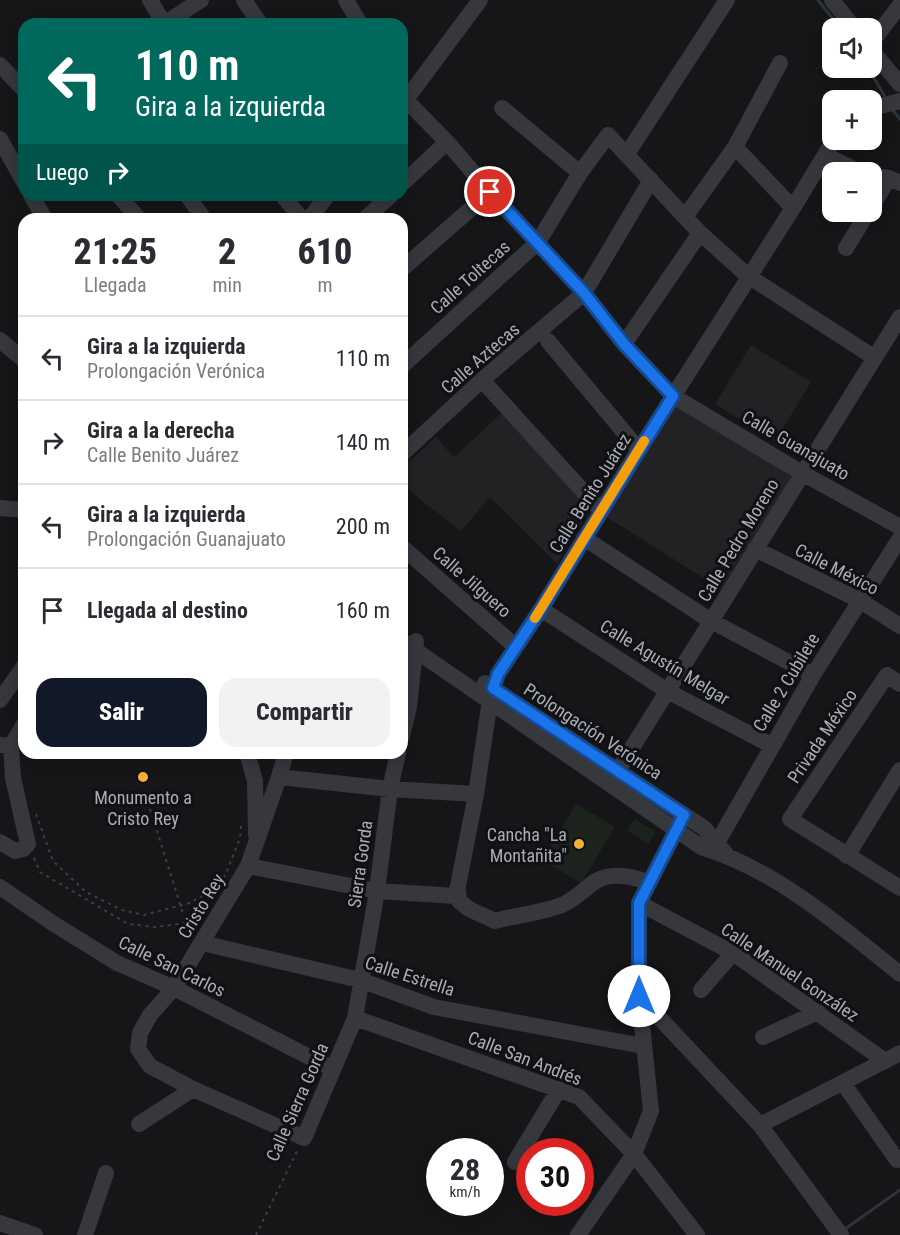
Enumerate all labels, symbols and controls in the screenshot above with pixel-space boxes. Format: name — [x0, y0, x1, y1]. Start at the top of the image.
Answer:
map controls — [822, 18, 882, 222]
button: sound — [822, 18, 882, 78]
text: 110 m — [135, 41, 240, 90]
icon: left — [36, 42, 114, 120]
button: + — [822, 90, 882, 150]
text: Gira a la izquierda — [135, 91, 326, 123]
icon: right — [101, 156, 134, 189]
text: Luego — [36, 160, 89, 185]
button: − — [822, 162, 882, 222]
pin — [464, 166, 515, 217]
icon: arrive — [473, 175, 506, 208]
text: 21:25 — [74, 231, 157, 273]
text: 2 — [218, 231, 236, 273]
text: 610 — [297, 231, 352, 273]
street label: Calle Toltecas — [426, 236, 514, 318]
text: Llegada — [84, 273, 146, 297]
text: min — [213, 273, 242, 297]
text: m — [317, 273, 332, 297]
street label: Calle Aztecas — [437, 318, 523, 398]
text: Gira a la izquierda — [87, 334, 246, 359]
icon: left — [36, 342, 69, 375]
text: 110 m — [336, 346, 390, 371]
text: Prolongación Verónica — [87, 359, 265, 383]
street label: Calle Guanajuato — [739, 406, 853, 484]
text: Gira a la derecha — [87, 418, 235, 443]
icon: right — [36, 426, 69, 459]
street label: Calle Benito Juárez — [545, 429, 635, 557]
text: 140 m — [336, 430, 390, 455]
text: Calle Benito Juárez — [87, 443, 239, 467]
street label: Calle Pedro Moreno — [693, 475, 783, 605]
text: Gira a la izquierda — [87, 502, 246, 527]
icon: left — [36, 510, 69, 543]
text: 200 m — [336, 514, 390, 539]
text: Prolongación Guanajuato — [87, 527, 286, 551]
street label: Calle México — [792, 539, 882, 599]
street label: Calle Jilguero — [429, 542, 515, 622]
icon: arrive — [36, 594, 69, 627]
text: Llegada al destino — [87, 598, 248, 623]
text: 160 m — [336, 598, 390, 623]
street label: Calle Agustín Melgar — [596, 615, 734, 709]
street label: Calle 2 Cubilete — [748, 629, 824, 735]
button: Salir — [36, 678, 207, 747]
button: Compartir — [219, 678, 390, 747]
street label: Prolongación Verónica — [520, 679, 666, 783]
street label: Privada México — [783, 685, 861, 787]
marker: Monumento a Cristo Rey — [136, 770, 150, 784]
place label: Monumento a Cristo Rey — [94, 787, 192, 829]
street label: Sierra Gorda — [343, 819, 377, 909]
place label: Cancha "La Montañita" — [487, 824, 567, 866]
marker: Cancha "La Montañita" — [572, 837, 586, 851]
street label: Cristo Rey — [174, 869, 229, 942]
street label: Calle Manuel González — [717, 918, 863, 1026]
street label: Calle San Carlos — [115, 931, 229, 1001]
street label: Calle Estrella — [363, 952, 457, 1000]
position arrow — [607, 964, 671, 1028]
street label: Calle San Andrés — [465, 1027, 585, 1089]
street label: Calle Sierra Gorda — [261, 1040, 333, 1164]
speed limit sign: 30 — [516, 1138, 594, 1216]
text: 28 — [450, 1152, 480, 1187]
text: km/h — [450, 1183, 480, 1201]

